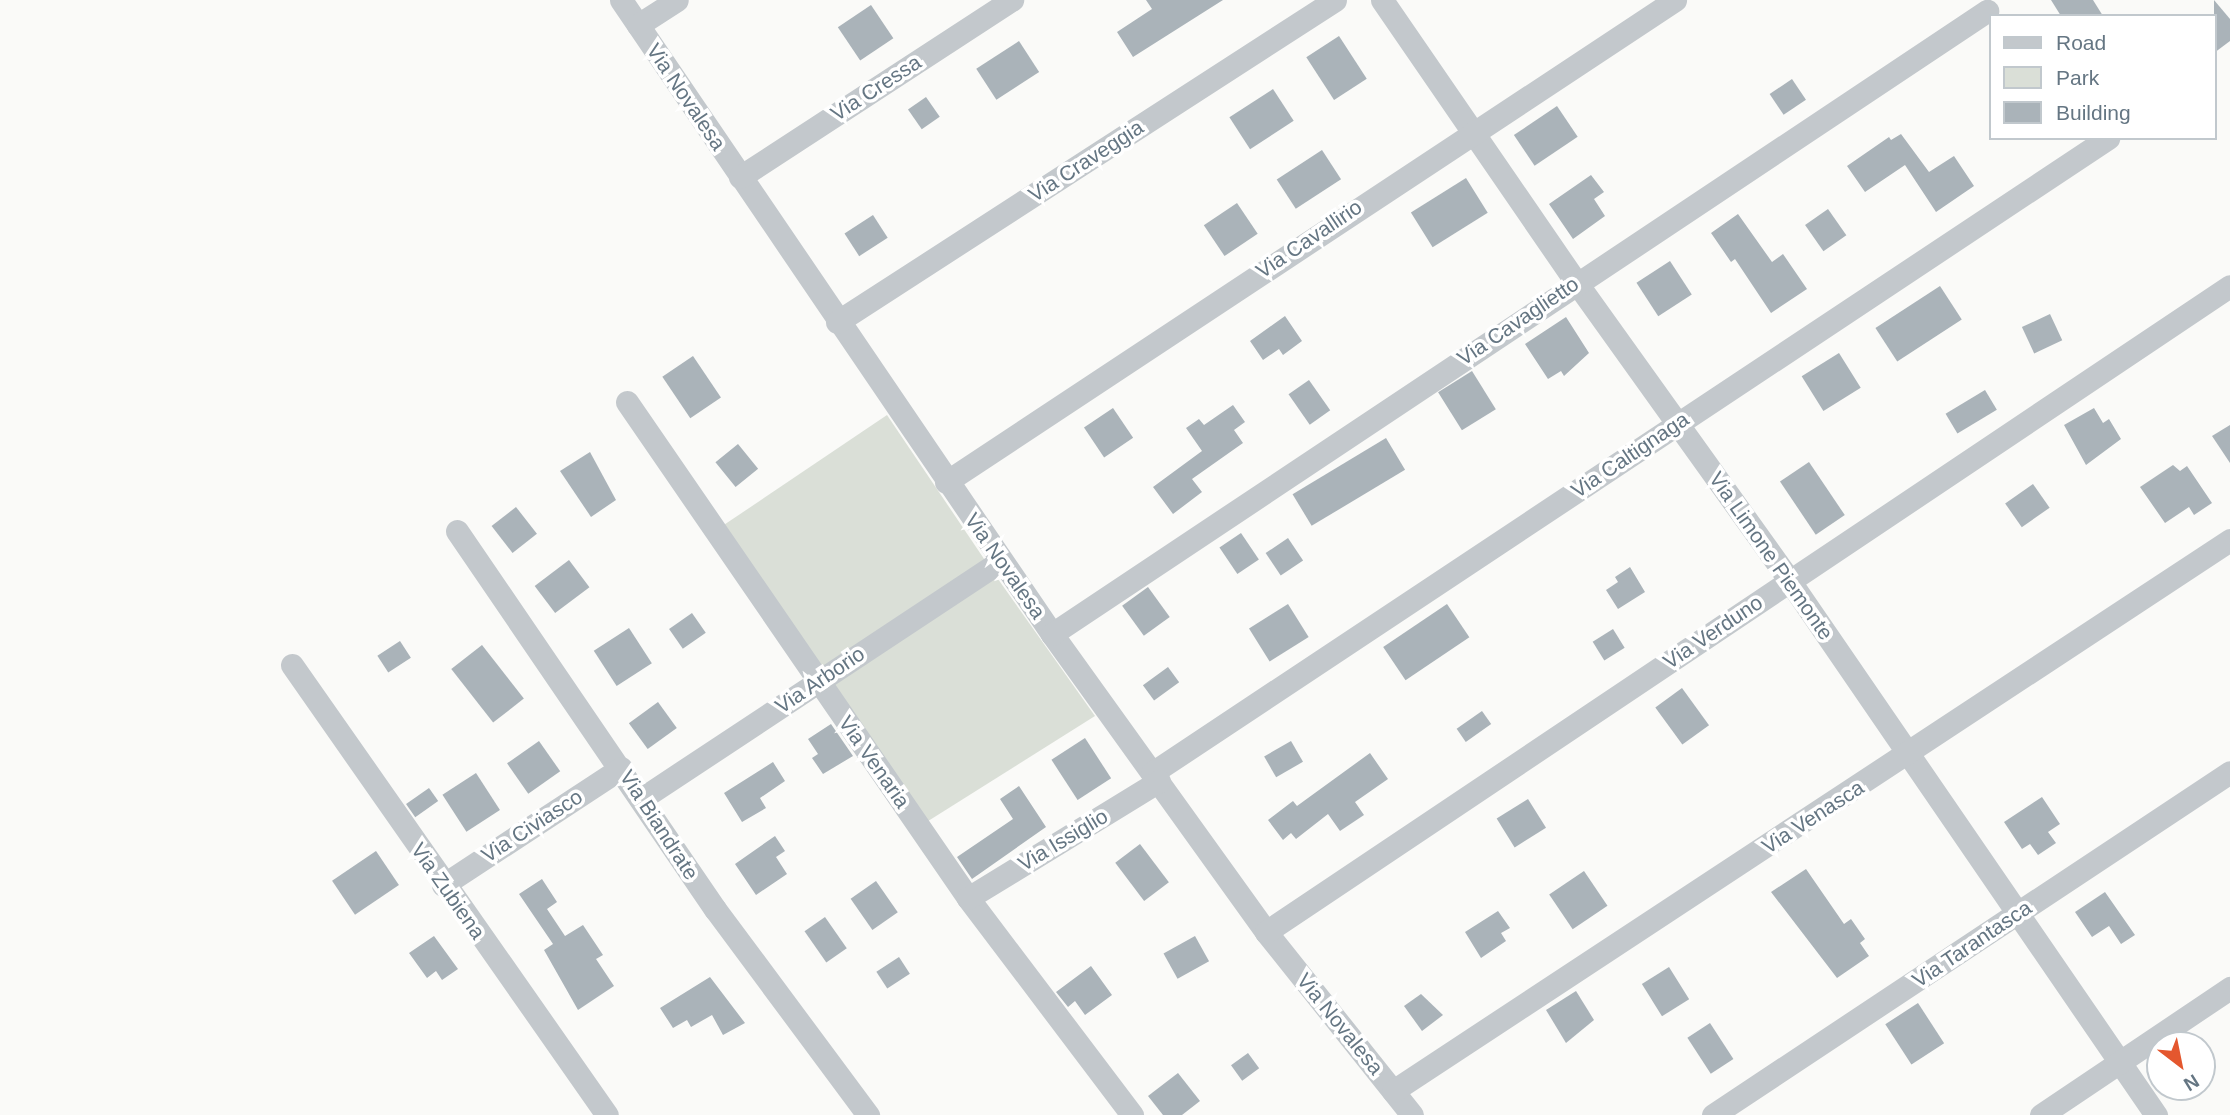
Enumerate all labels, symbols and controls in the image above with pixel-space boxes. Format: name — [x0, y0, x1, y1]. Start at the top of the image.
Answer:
legend — [1988, 14, 2216, 140]
text: Road — [2056, 31, 2106, 54]
street label: Via Novalesa — [641, 39, 731, 155]
street label: Via Cressa — [826, 50, 926, 126]
text: Park — [2056, 66, 2099, 89]
text: Building — [2056, 101, 2131, 124]
street label: Via Craveggia — [1024, 115, 1148, 207]
street label: Via Cavallirio — [1251, 194, 1367, 284]
street label: Via Cavaglietto — [1453, 271, 1583, 371]
street label: Via Caltignaga — [1566, 406, 1694, 504]
street label: Via Limone Piemonte — [1704, 467, 1838, 645]
street label: Via Novalesa — [959, 508, 1051, 624]
street label: Via Verduno — [1659, 590, 1767, 674]
street label: Via Arborio — [770, 641, 870, 719]
street label: Via Venaria — [833, 711, 915, 813]
street label: Via Biandrate — [614, 765, 704, 885]
street label: Via Venasca — [1757, 775, 1869, 859]
street label: Via Civiasco — [477, 784, 587, 868]
street label: Via Issiglio — [1014, 803, 1112, 877]
street label: Via Zubiena — [406, 838, 490, 944]
street label: Via Tarantasca — [1908, 895, 2036, 993]
street label: Via Novalesa — [1291, 968, 1389, 1080]
north arrow — [2146, 1031, 2216, 1101]
text: N — [2180, 1070, 2203, 1095]

